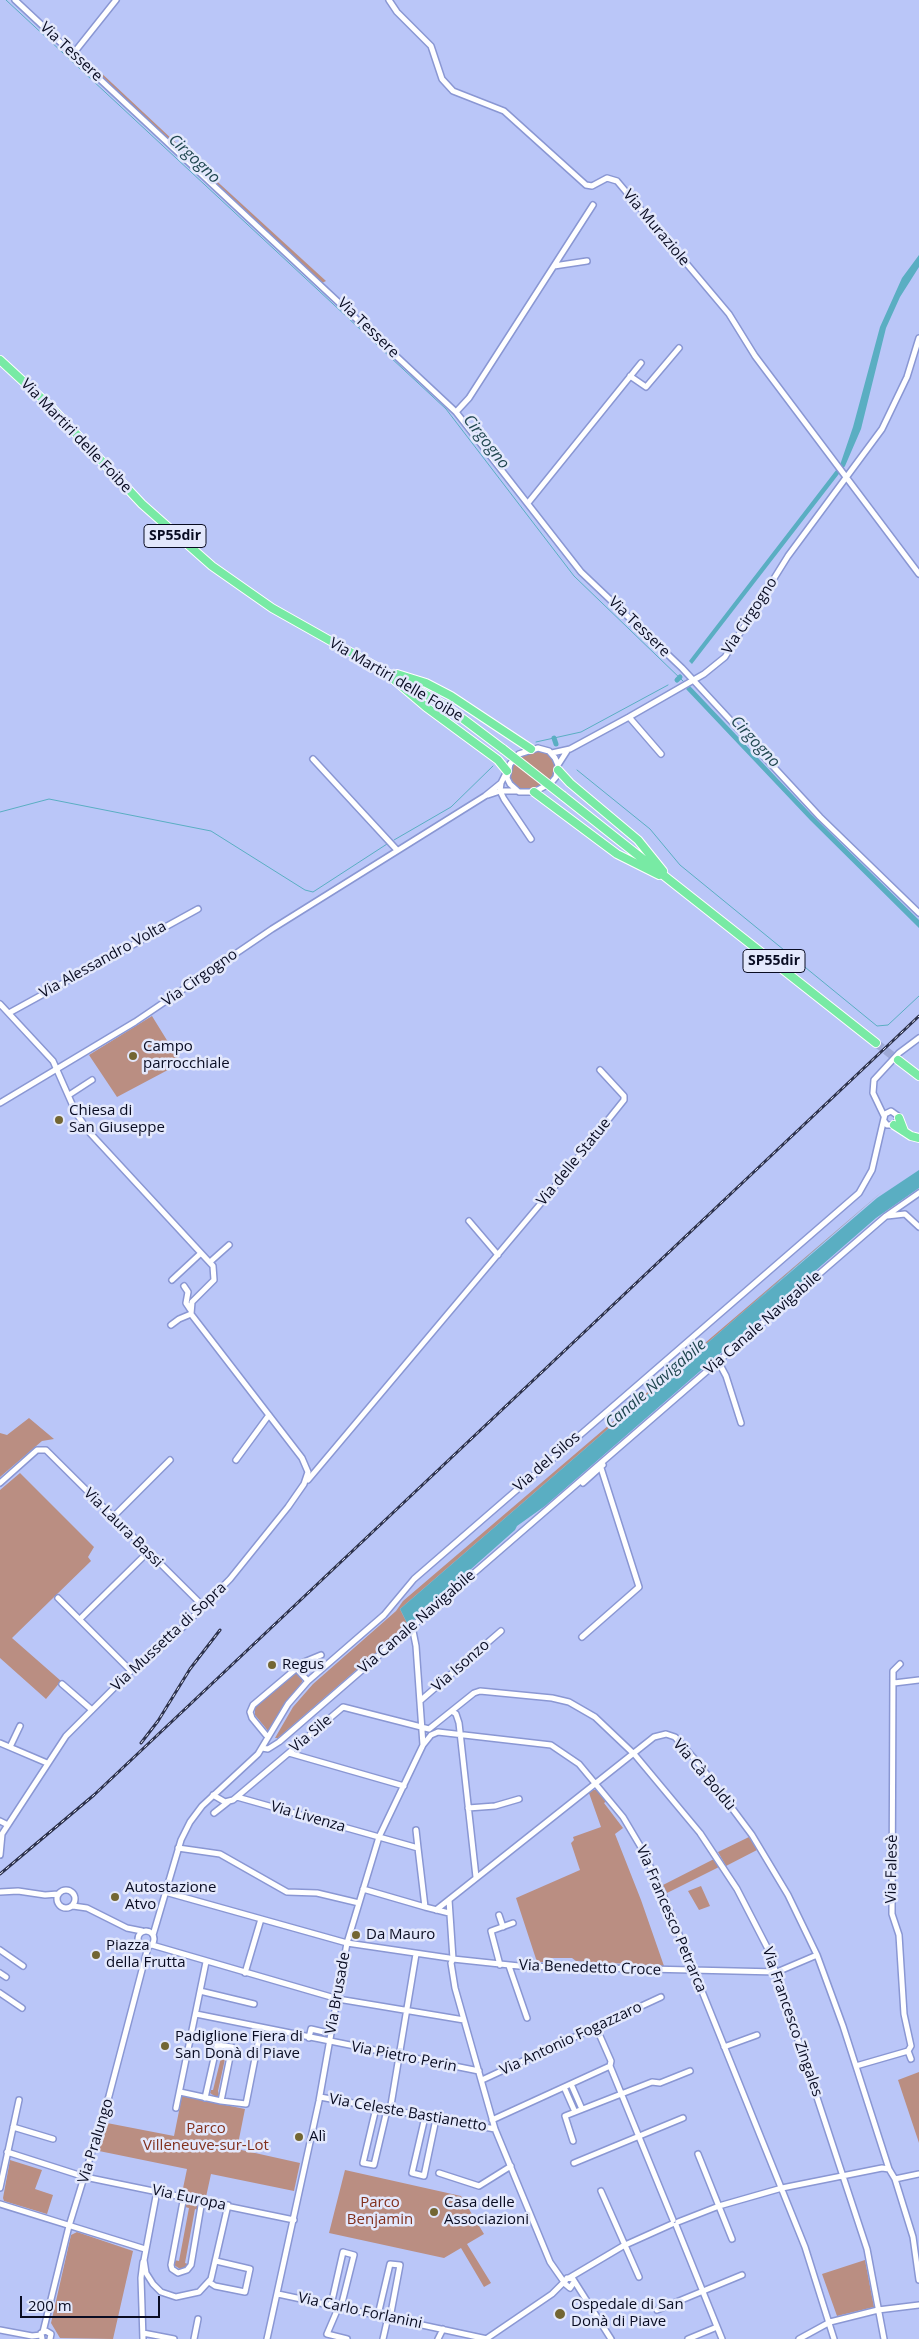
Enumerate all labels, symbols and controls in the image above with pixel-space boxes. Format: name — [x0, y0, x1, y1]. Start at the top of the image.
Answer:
street label: Via Tessere — [36, 19, 106, 85]
water label: Cirgogno — [164, 130, 224, 188]
street label: Via Muraziole — [619, 186, 693, 270]
street label: Via Tessere — [333, 294, 403, 362]
street label: Via Martiri delle Foibe — [17, 375, 135, 497]
water label: Cirgogno — [459, 411, 513, 473]
road number: SP55dir — [144, 524, 206, 548]
street label: Via Cirgogno — [719, 574, 781, 658]
street label: Via Tessere — [604, 593, 674, 661]
street label: Via Martiri delle Foibe — [326, 634, 466, 726]
water label: Cirgogno — [726, 712, 784, 772]
street label: Via Alessandro Volta — [36, 918, 170, 1002]
street label: Via Cirgogno — [159, 945, 241, 1011]
road number: SP55dir — [743, 949, 805, 972]
place label: Campo parrocchiale — [143, 1038, 230, 1073]
marker: Campo parrocchiale — [127, 1050, 139, 1062]
place label: Chiesa di San Giuseppe — [69, 1102, 165, 1137]
marker: Chiesa di San Giuseppe — [53, 1114, 65, 1126]
street label: Via delle Statue — [533, 1115, 615, 1209]
street label: Via Canale Navigabile — [701, 1267, 825, 1379]
water label: Canale Navigabile — [602, 1335, 710, 1433]
street label: Via del Silos — [510, 1428, 584, 1496]
street label: Via Laura Bassi — [80, 1485, 166, 1571]
street label: Via Canale Navigabile — [355, 1566, 479, 1678]
street label: Via Mussetta di Sopra — [108, 1579, 230, 1695]
street label: Via Isonzo — [428, 1636, 494, 1696]
place label: Regus — [282, 1656, 324, 1674]
marker: Regus — [266, 1659, 278, 1671]
street label: Via Sile — [286, 1711, 336, 1757]
street label: Via Cà Boldù — [669, 1736, 739, 1814]
street label: Via Livenza — [268, 1798, 348, 1836]
street label: Via Falesè — [882, 1834, 902, 1904]
street label: Via Francesco Petrarca — [632, 1843, 710, 1995]
place label: Autostazione Atvo — [125, 1879, 216, 1914]
marker: Autostazione Atvo — [109, 1891, 121, 1903]
place label: Da Mauro — [366, 1926, 435, 1944]
marker: Da Mauro — [350, 1929, 362, 1941]
place label: Piazza della Frutta — [106, 1937, 186, 1972]
street label: Via Francesco Zingales — [758, 1945, 826, 2099]
marker: Piazza della Frutta — [90, 1949, 102, 1961]
street label: Via Brusade — [322, 1951, 354, 2035]
street label: Via Benedetto Croce — [519, 1957, 661, 1979]
street label: Via Antonio Fogazzaro — [497, 1998, 645, 2080]
place label: Padiglione Fiera di San Donà di Piave — [175, 2028, 303, 2063]
street label: Via Pietro Perin — [350, 2038, 458, 2076]
marker: Padiglione Fiera di San Donà di Piave — [159, 2040, 171, 2052]
street label: Via Celeste Bastianetto — [328, 2090, 488, 2136]
street label: Via Pralungo — [75, 2096, 117, 2186]
park label: Parco Villeneuve-sur-Lot — [143, 2120, 269, 2155]
place label: Alì — [309, 2128, 326, 2146]
marker: Alì — [293, 2131, 305, 2143]
street label: Via Europa — [150, 2181, 228, 2215]
park label: Parco Benjamin — [347, 2194, 413, 2229]
place label: Casa delle Associazioni — [444, 2194, 529, 2229]
marker: Casa delle Associazioni — [428, 2206, 440, 2218]
scale bar — [22, 2286, 162, 2318]
street label: Via Carlo Forlanini — [296, 2289, 424, 2333]
text: 200 m — [28, 2295, 72, 2315]
place label: Ospedale di San Donà di Piave — [571, 2296, 684, 2331]
marker: Ospedale di San Donà di Piave — [553, 2307, 567, 2321]

